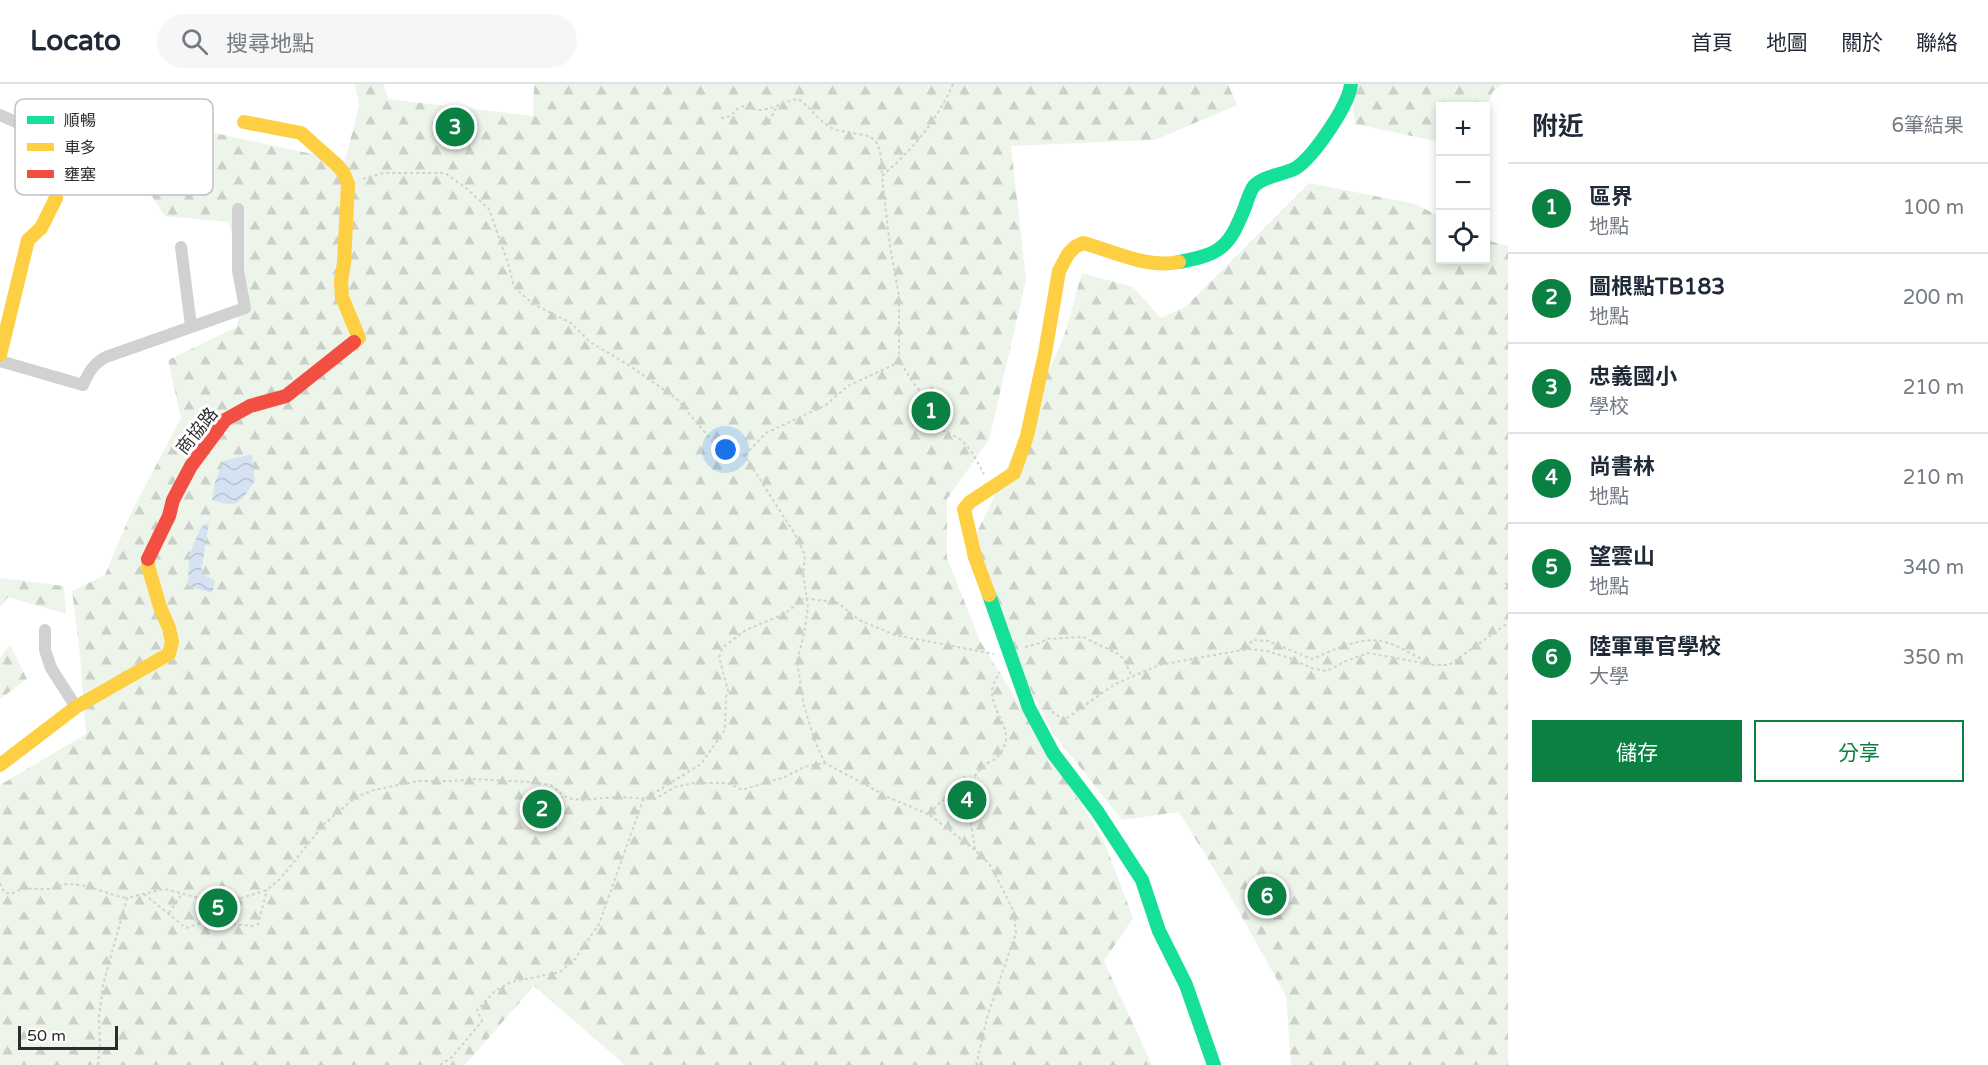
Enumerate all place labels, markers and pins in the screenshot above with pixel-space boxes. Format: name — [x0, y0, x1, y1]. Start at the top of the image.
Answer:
pin: 3 — [436, 104, 474, 150]
pin: 1 — [912, 388, 950, 434]
pin: 4 — [948, 778, 986, 822]
pin: 2 — [522, 786, 562, 832]
pin: 6 — [1248, 874, 1286, 918]
pin: 5 — [198, 886, 238, 930]

